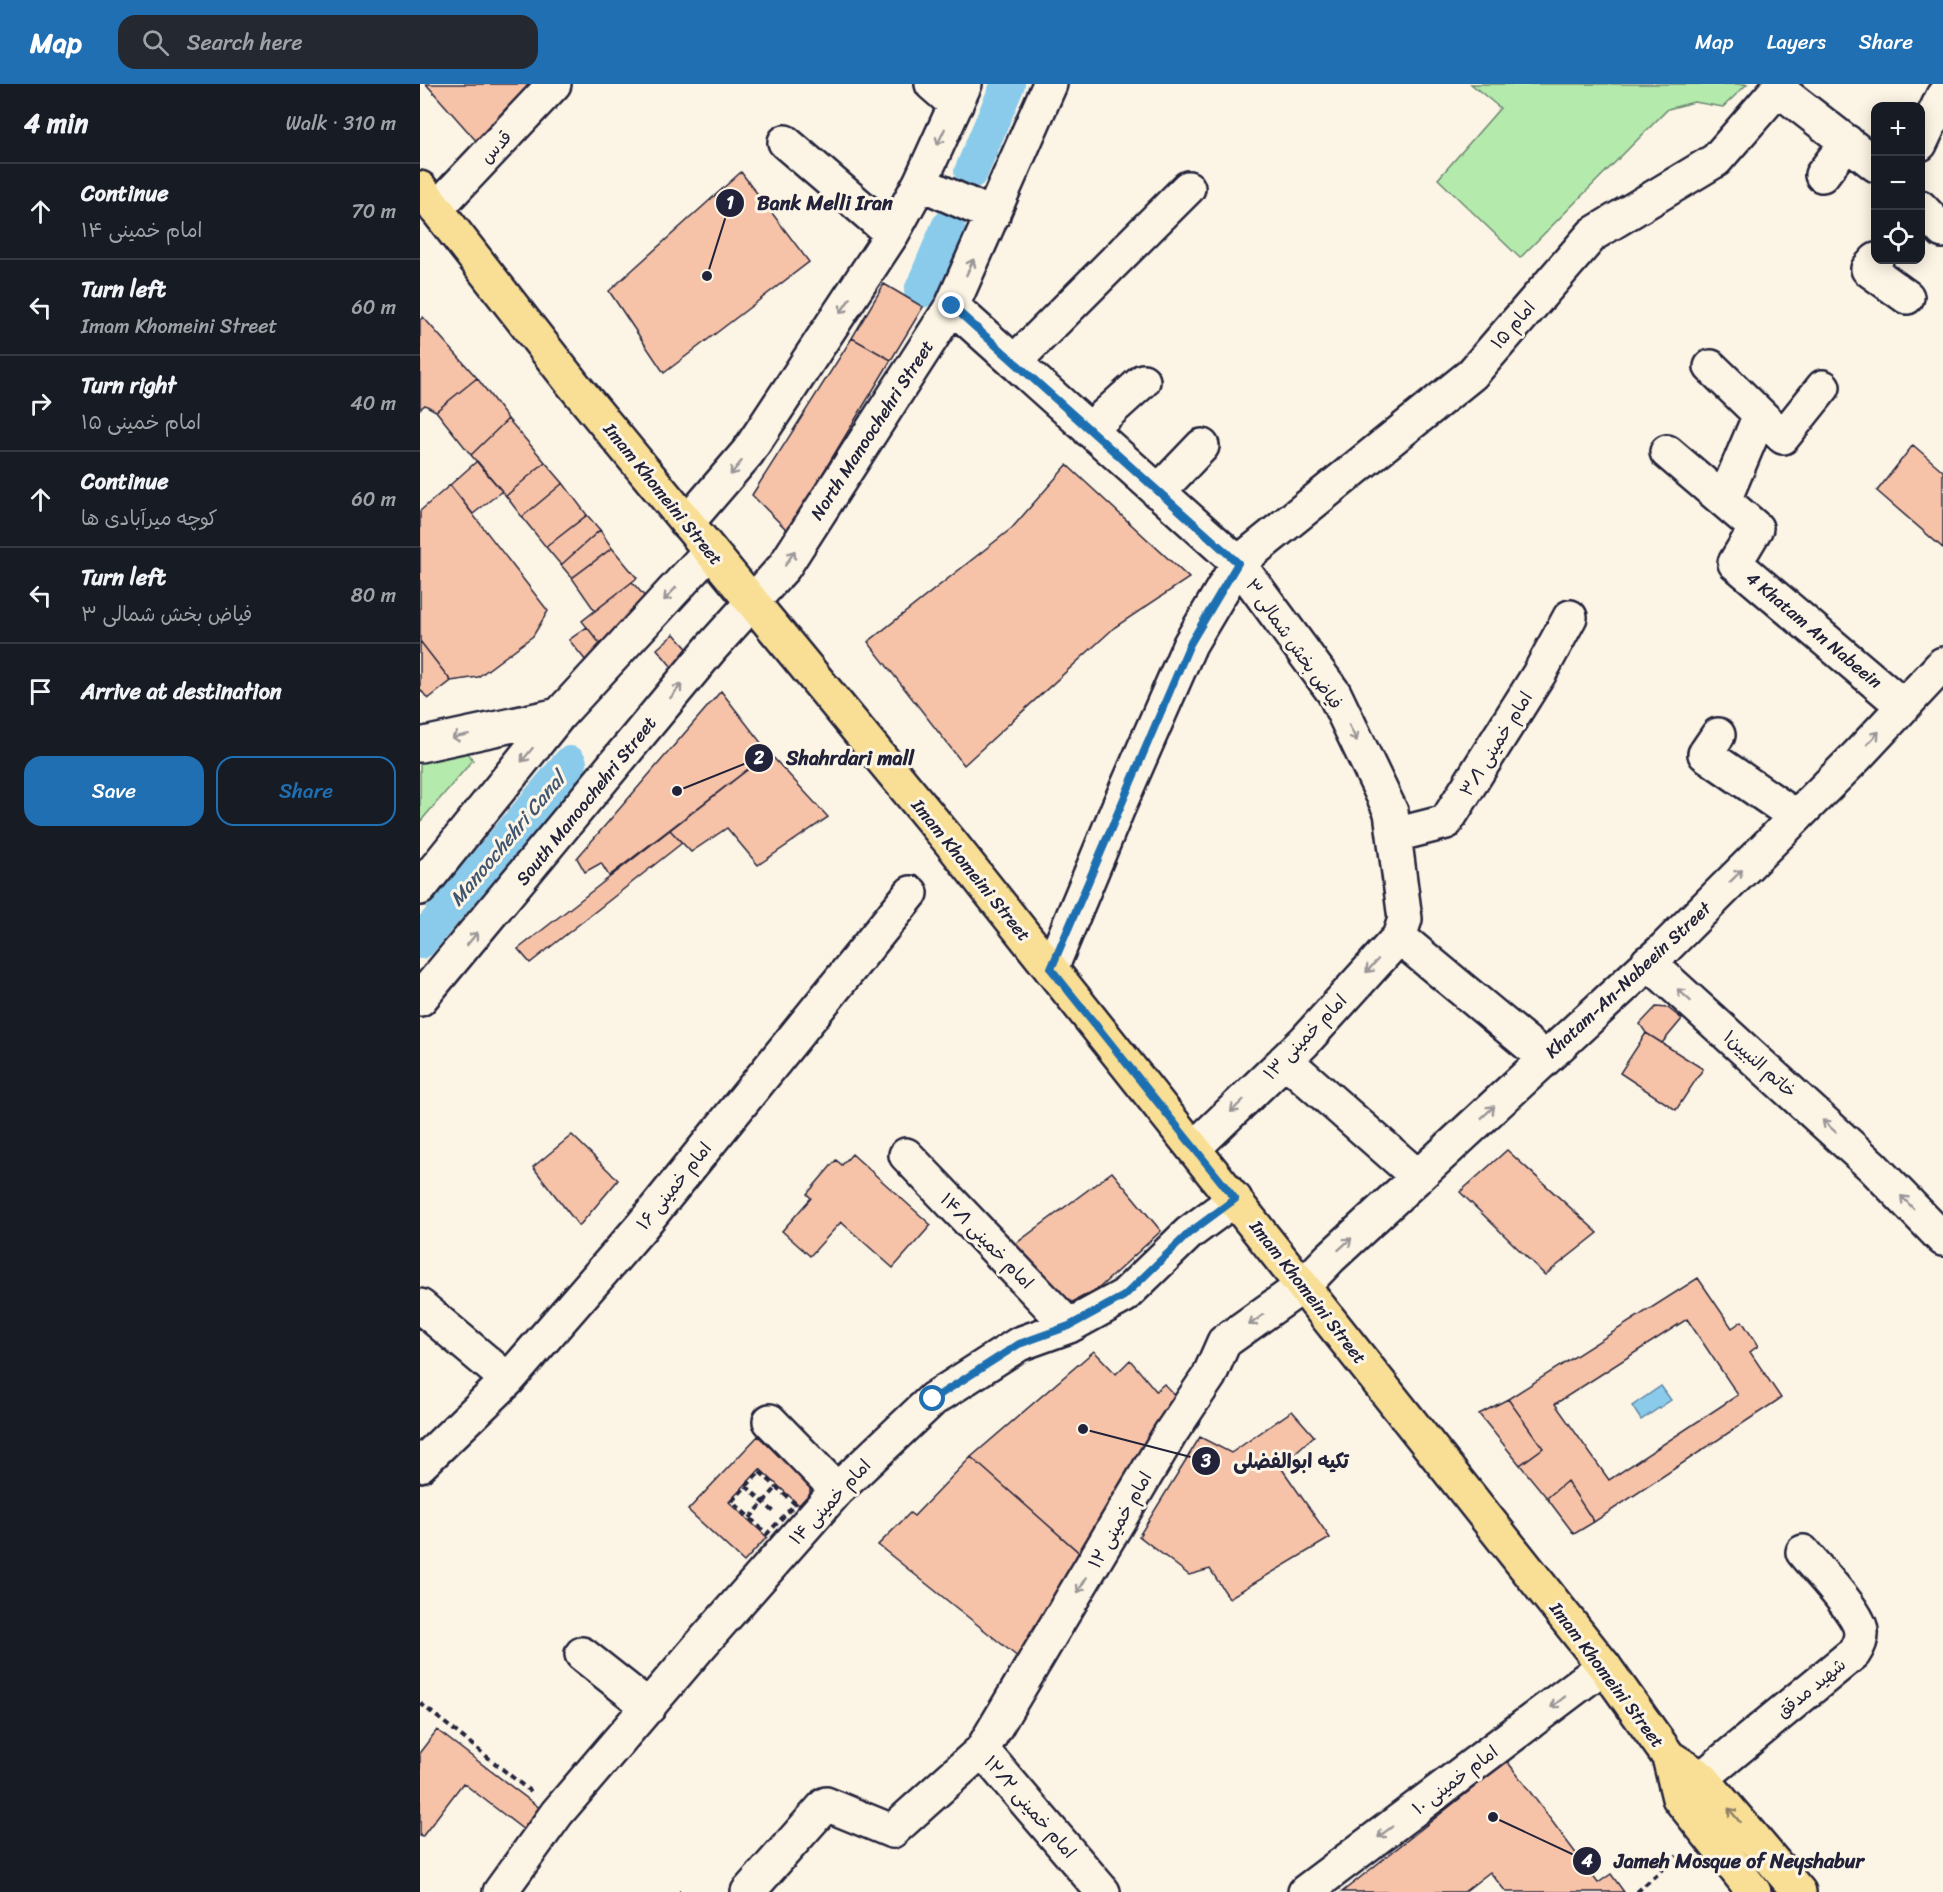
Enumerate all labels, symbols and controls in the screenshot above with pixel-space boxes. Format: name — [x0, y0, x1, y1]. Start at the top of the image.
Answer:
search box — [118, 15, 538, 69]
text: Map — [30, 18, 82, 67]
text: Search here — [187, 23, 303, 62]
text: Map — [1695, 23, 1734, 61]
text: Layers — [1767, 23, 1826, 61]
text: Share — [1859, 23, 1913, 61]
icon: search — [139, 26, 172, 59]
text: 4 min — [24, 100, 88, 146]
map controls — [1871, 102, 1925, 264]
button: + — [1871, 102, 1925, 156]
text: Walk · 310 m — [286, 106, 396, 141]
street label: قدس — [472, 123, 520, 171]
one-way arrow — [935, 128, 946, 146]
button: − — [1871, 156, 1925, 210]
text: Continue — [81, 174, 169, 213]
callout: Bank Melli Iran — [715, 184, 904, 222]
text: Bank Melli Iran — [757, 186, 893, 221]
text: 1 — [726, 187, 734, 219]
text: 70 m — [351, 194, 396, 229]
icon: ahead — [24, 195, 57, 228]
button: locate — [1871, 210, 1925, 264]
text: امام خمینی ۱۴ — [81, 213, 202, 248]
one-way arrow — [964, 259, 976, 277]
text: Turn left — [81, 270, 166, 309]
text: 60 m — [351, 290, 396, 325]
icon: left — [24, 291, 57, 324]
route end — [938, 292, 964, 318]
street label: امام ۱۵ — [1482, 293, 1544, 357]
one-way arrow — [839, 298, 851, 314]
text: Imam Khomeini Street — [81, 309, 277, 344]
street label: North Manoochehri Street — [802, 333, 943, 527]
text: Turn right — [81, 366, 176, 405]
text: 40 m — [350, 386, 396, 421]
icon: right — [24, 387, 57, 420]
text: امام خمینی ۱۵ — [81, 405, 201, 440]
street label: Imam Khomeini Street — [594, 415, 731, 573]
one-way arrow — [729, 460, 742, 476]
text: Continue — [81, 462, 169, 501]
text: 60 m — [351, 482, 396, 517]
icon: ahead — [24, 483, 57, 516]
text: کوچه میرآبادی ها — [81, 501, 218, 536]
one-way arrow — [784, 550, 796, 567]
text: Turn left — [81, 558, 166, 597]
street label: 4 Khatam An Nabeein — [1738, 563, 1890, 697]
street label: فیاض بخش شمالی ۳ — [1237, 572, 1351, 716]
text: 80 m — [351, 578, 396, 613]
icon: left — [24, 579, 57, 612]
one-way arrow — [663, 586, 677, 601]
text: فیاض بخش شمالی ۳ — [81, 597, 252, 632]
text: Arrive at destination — [81, 672, 282, 711]
icon: arrive — [24, 675, 57, 708]
one-way arrow — [669, 684, 683, 699]
street label: امام خمینی ۳/۱ — [1451, 685, 1541, 803]
street label: South Manoochehri Street — [507, 709, 665, 893]
one-way arrow — [1348, 723, 1359, 741]
one-way arrow — [451, 731, 470, 743]
one-way arrow — [1866, 731, 1880, 746]
callout: Shahrdari mall — [744, 739, 926, 777]
text: Shahrdari mall — [785, 741, 915, 776]
text: 2 — [753, 742, 765, 774]
one-way arrow — [520, 747, 533, 763]
button: Save — [24, 756, 204, 826]
button: Share — [216, 756, 396, 826]
water label: Manoochehri Canal — [440, 761, 577, 914]
street label: Imam Khomeini Street — [902, 791, 1039, 949]
one-way arrow — [1728, 869, 1743, 884]
street label: Khatam-An-Nabeein Street — [1537, 893, 1719, 1066]
one-way arrow — [466, 931, 479, 947]
one-way arrow — [1365, 958, 1379, 973]
street label: امام خمینی ۱۳ — [1255, 986, 1355, 1088]
one-way arrow — [1677, 989, 1692, 1003]
street label: خاتم النبیین۱ — [1716, 1022, 1804, 1106]
one-way arrow — [1229, 1099, 1244, 1113]
one-way arrow — [1480, 1105, 1495, 1119]
one-way arrow — [1821, 1119, 1836, 1134]
street label: امام خمینی ۱۶ — [628, 1134, 720, 1238]
street label: امام خمینی ۱۴/۱ — [932, 1185, 1042, 1297]
one-way arrow — [1900, 1195, 1915, 1210]
street label: Imam Khomeini Street — [1240, 1212, 1375, 1372]
one-way arrow — [1337, 1237, 1352, 1251]
one-way arrow — [1249, 1314, 1265, 1326]
route start — [919, 1385, 945, 1411]
callout: تکیه ابوالفضلی — [1191, 1442, 1361, 1480]
text: تکیه ابوالفضلی — [1233, 1444, 1350, 1479]
text: 3 — [1200, 1445, 1211, 1477]
street label: امام خمینی ۱۴ — [781, 1451, 879, 1553]
street label: امام خمینی ۱۲ — [1079, 1465, 1161, 1575]
one-way arrow — [1076, 1576, 1088, 1593]
street label: Imam Khomeini Street — [1540, 1594, 1673, 1755]
street label: شهید مدقق — [1769, 1649, 1853, 1727]
one-way arrow — [1550, 1696, 1566, 1709]
street label: امام خمینی ۱۰ — [1405, 1737, 1505, 1823]
street label: امام خمینی ۱۲/۲ — [976, 1748, 1084, 1866]
one-way arrow — [1727, 1808, 1741, 1823]
one-way arrow — [1378, 1826, 1394, 1838]
callout: Jameh Mosque of Neyshabur — [1572, 1842, 1876, 1880]
text: Jameh Mosque of Neyshabur — [1613, 1844, 1865, 1879]
text: 4 — [1580, 1845, 1593, 1877]

